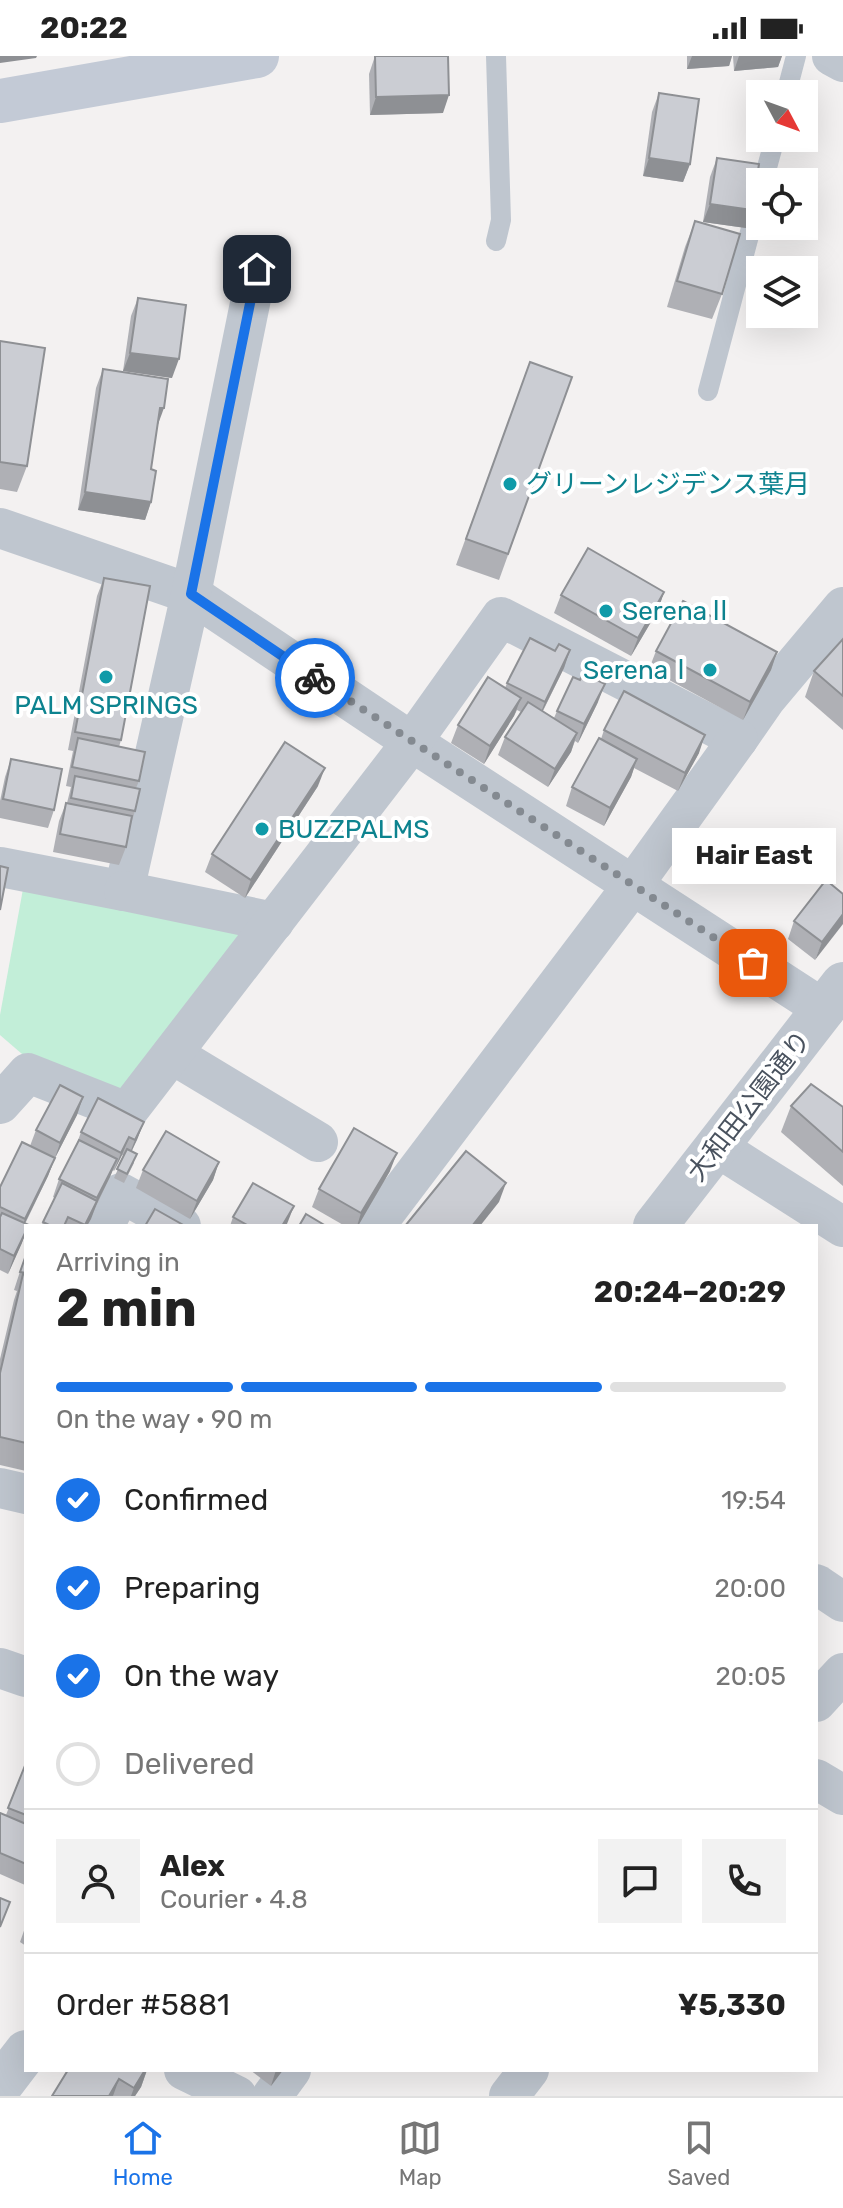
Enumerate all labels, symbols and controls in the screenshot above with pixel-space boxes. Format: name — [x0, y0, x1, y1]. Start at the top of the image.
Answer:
text: 20:22 — [40, 10, 128, 46]
north arrow — [746, 80, 818, 152]
map controls — [746, 80, 818, 328]
button: locate — [746, 168, 818, 240]
pin — [223, 235, 291, 303]
icon: home — [235, 247, 279, 291]
button: layers — [746, 256, 818, 328]
place label: グリーンレジデンス葉月 — [526, 469, 810, 500]
marker: グリーンレジデンス葉月 — [501, 475, 519, 493]
place label: SerenaⅡ — [622, 596, 733, 627]
marker: SerenaⅡ — [597, 602, 615, 620]
courier — [275, 638, 355, 718]
place label: SerenaⅠ — [583, 655, 694, 686]
icon: bike — [293, 656, 337, 700]
marker: SerenaⅠ — [701, 661, 719, 679]
marker: PALM SPRINGS — [97, 668, 115, 686]
place label: PALM SPRINGS — [14, 690, 198, 721]
place label: BUZZPALMS — [278, 814, 429, 845]
marker: BUZZPALMS — [253, 820, 271, 838]
callout: Hair East — [671, 827, 835, 883]
text: Hair East — [695, 840, 813, 871]
pin — [719, 929, 787, 997]
icon: bag — [731, 941, 775, 985]
street label: 大和田公園通り — [681, 1025, 817, 1187]
text: Arriving in — [56, 1247, 180, 1278]
text: 20:24–20:29 — [594, 1274, 786, 1310]
text: 2 min — [56, 1277, 197, 1339]
text: On the way · 90 m — [56, 1404, 272, 1435]
icon: check — [56, 1478, 100, 1522]
text: Confirmed — [124, 1482, 268, 1518]
text: 19:54 — [721, 1485, 786, 1516]
icon: check — [56, 1566, 100, 1610]
text: Preparing — [124, 1570, 260, 1606]
text: 20:00 — [715, 1573, 786, 1604]
icon: check — [56, 1654, 100, 1698]
text: On the way — [124, 1658, 279, 1694]
text: 20:05 — [716, 1661, 786, 1692]
text: Delivered — [124, 1746, 255, 1782]
button: person — [56, 1839, 140, 1923]
button: chat — [598, 1839, 682, 1923]
button: phone — [702, 1839, 786, 1923]
text: Alex — [160, 1848, 225, 1884]
text: Courier · 4.8 — [160, 1884, 308, 1915]
text: Order #5881 — [56, 1987, 230, 2023]
text: ¥5,330 — [678, 1987, 786, 2023]
tab: Home — [113, 2116, 173, 2191]
tab: Map — [398, 2116, 442, 2191]
tab: Saved — [668, 2116, 730, 2191]

